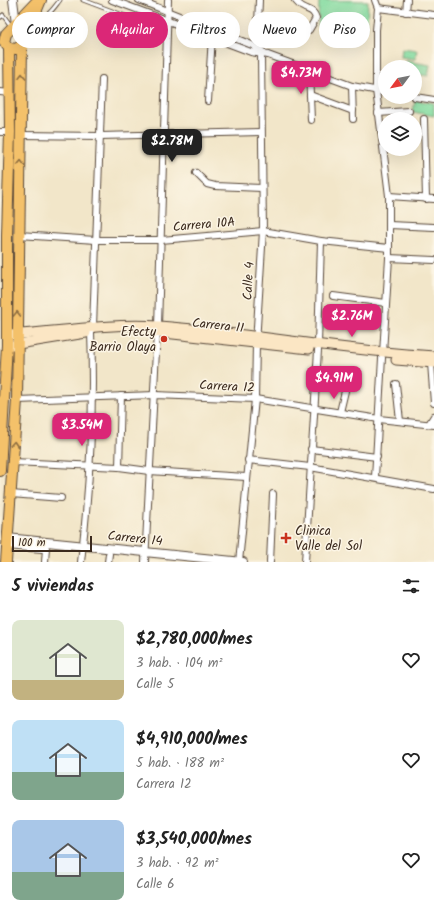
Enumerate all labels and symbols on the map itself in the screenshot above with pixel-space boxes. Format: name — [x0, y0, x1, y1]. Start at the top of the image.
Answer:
north arrow — [378, 60, 422, 104]
pin: $4.73M — [268, 61, 334, 95]
one-way arrow — [18, 73, 26, 79]
pin: $2.78M — [139, 129, 205, 163]
one-way arrow — [17, 160, 25, 166]
street label: Carrera 10A — [172, 212, 236, 238]
street label: Calle 4 — [238, 261, 260, 301]
pin: $2.76M — [319, 304, 385, 338]
one-way arrow — [13, 311, 21, 317]
street label: Carrera 11 — [191, 313, 245, 339]
place label: Efecty Barrio Olaya — [89, 322, 157, 358]
marker: Efecty Barrio Olaya — [159, 334, 169, 344]
pin: $4.91M — [301, 366, 367, 400]
street label: Carrera 12 — [199, 375, 255, 399]
pin: $3.54M — [49, 413, 115, 447]
one-way arrow — [10, 441, 19, 447]
place label: Clinica Valle del Sol — [295, 521, 362, 557]
street label: Carrera 14 — [106, 526, 164, 552]
marker: Clinica Valle del Sol — [280, 532, 292, 544]
scale bar — [12, 534, 92, 553]

